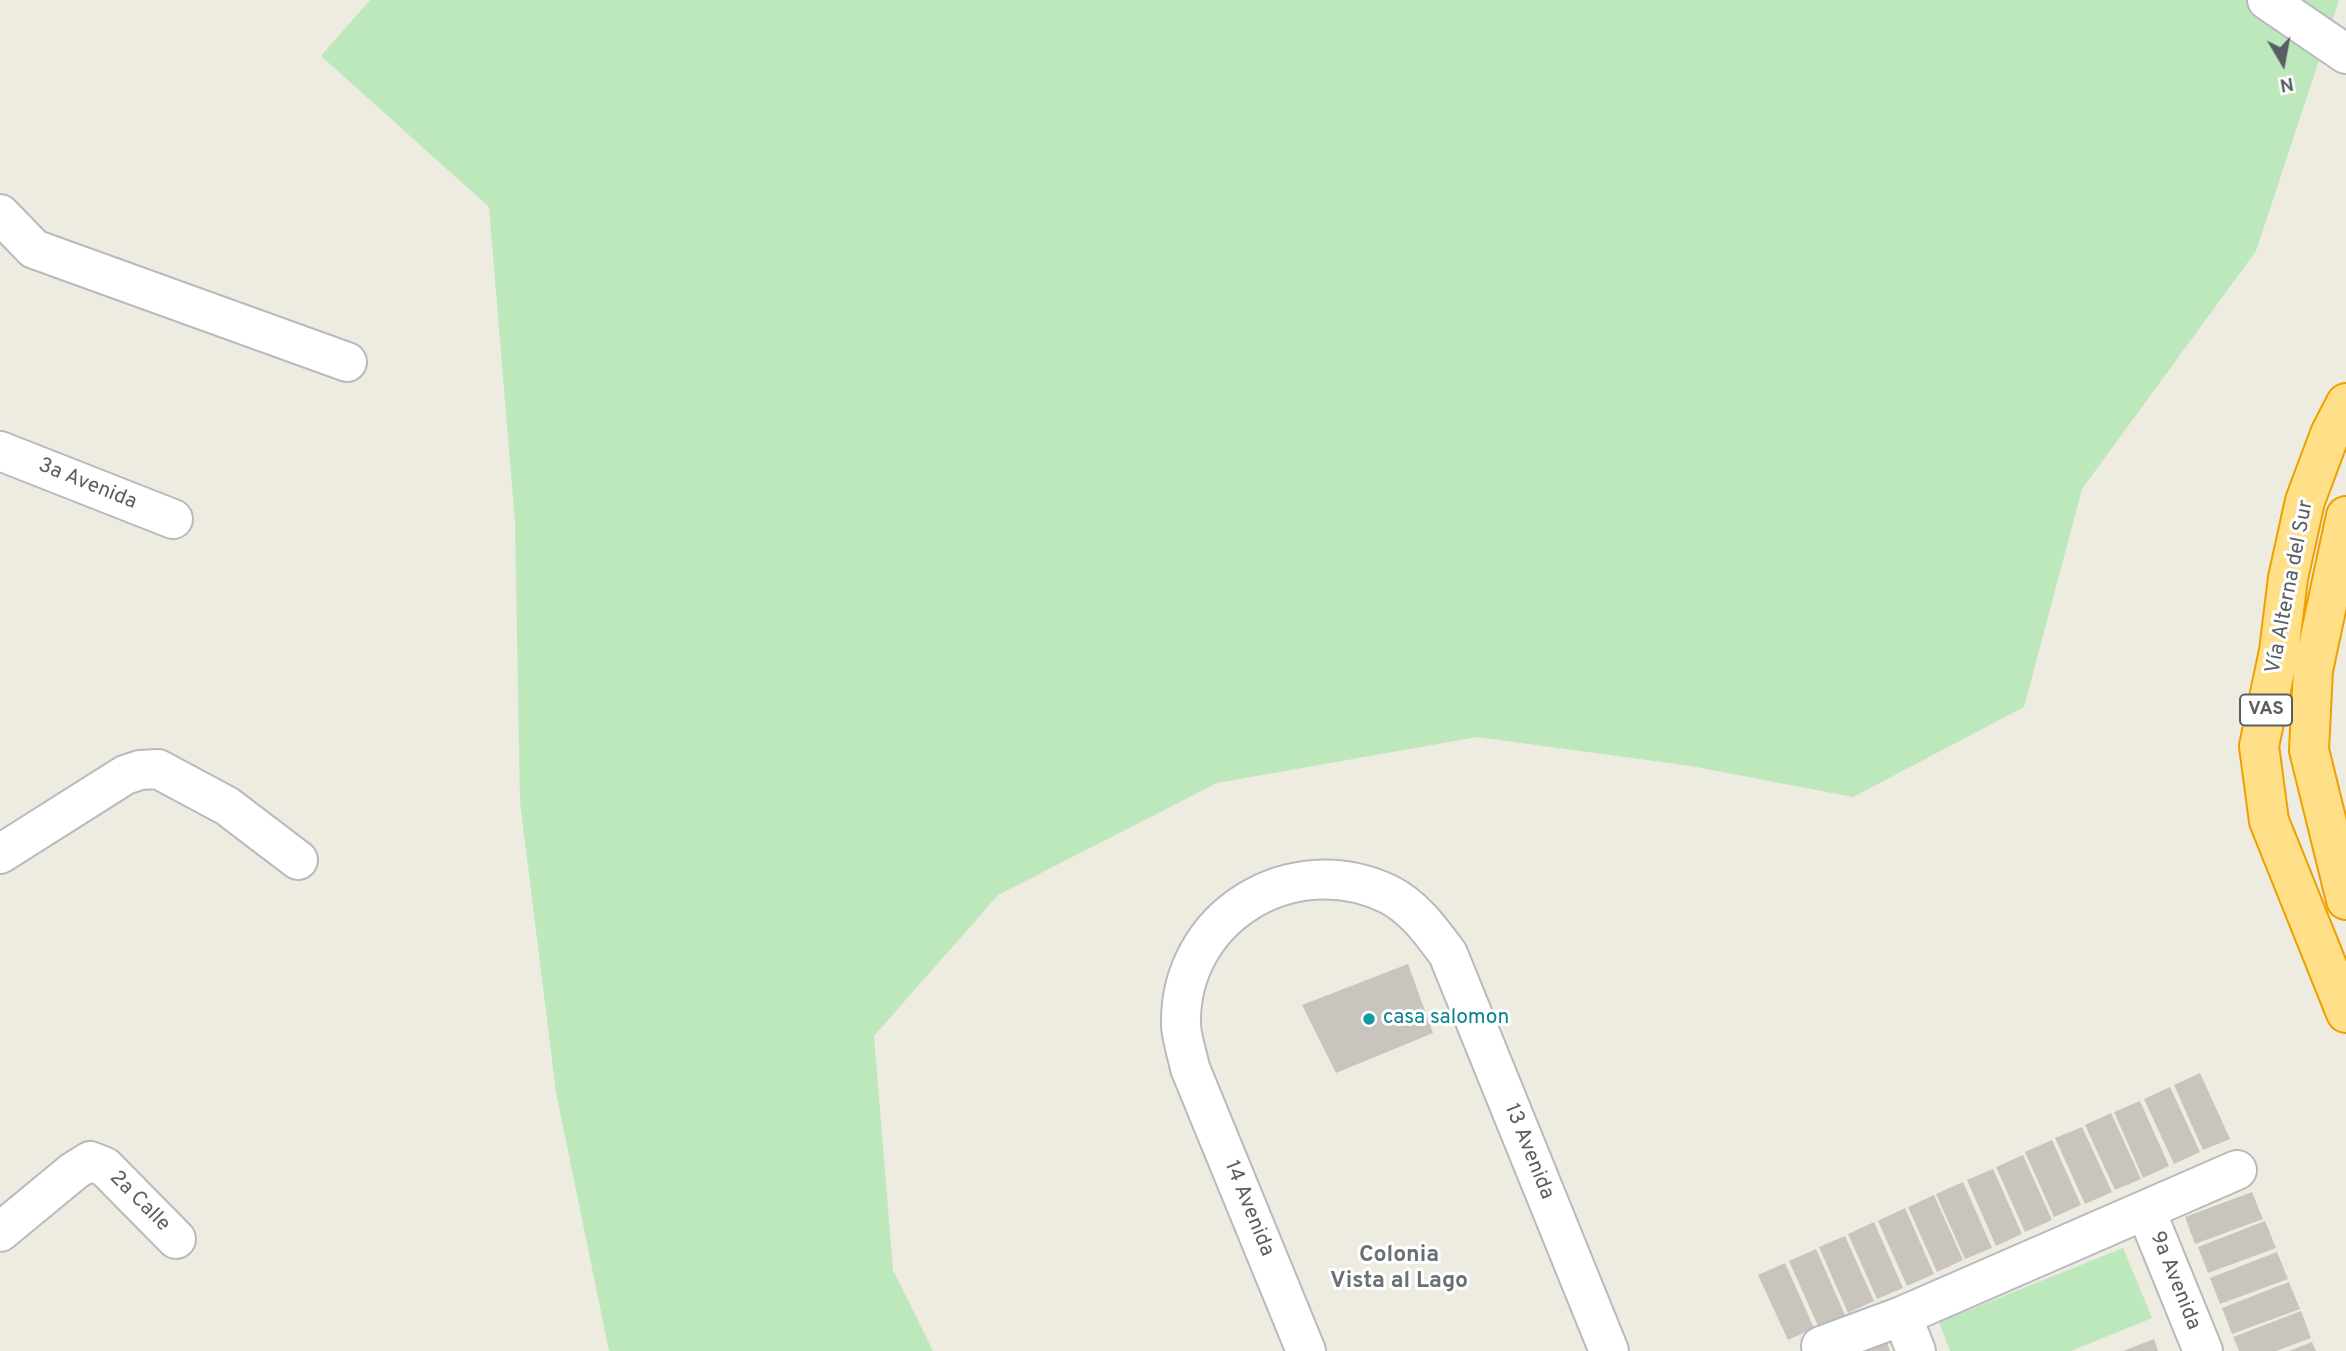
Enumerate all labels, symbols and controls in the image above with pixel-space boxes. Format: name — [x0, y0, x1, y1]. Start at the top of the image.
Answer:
north arrow — [2248, 28, 2318, 98]
text: N — [2278, 71, 2295, 97]
street label: 3a Avenida — [34, 454, 140, 516]
street label: Vía Alterna del Sur — [2262, 498, 2320, 676]
road number: VAS — [2240, 694, 2292, 726]
place label: casa salomon — [1383, 1006, 1509, 1032]
marker: casa salomon — [1361, 1011, 1377, 1027]
street label: 13 Avenida — [1497, 1101, 1559, 1203]
street label: 14 Avenida — [1217, 1158, 1279, 1260]
street label: 2a Calle — [103, 1166, 175, 1238]
street label: 9a Avenida — [2143, 1228, 2205, 1334]
district label: Colonia Vista al Lago — [1330, 1242, 1468, 1296]

